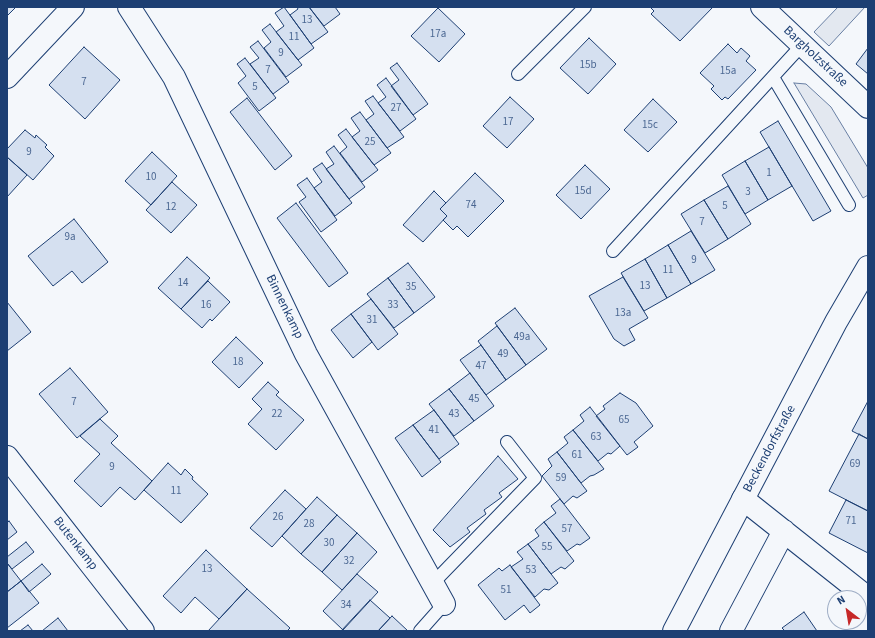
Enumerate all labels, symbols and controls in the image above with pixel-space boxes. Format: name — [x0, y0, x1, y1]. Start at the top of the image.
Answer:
house number: 13 — [302, 14, 312, 28]
street label: Bargholzstraße — [780, 23, 850, 91]
house number: 17a — [430, 28, 446, 42]
house number: 11 — [289, 31, 299, 45]
house number: 9 — [278, 47, 284, 61]
house number: 15b — [579, 59, 597, 73]
house number: 7 — [265, 64, 271, 78]
house number: 15a — [720, 65, 736, 79]
house number: 7 — [81, 76, 87, 90]
house number: 5 — [252, 81, 258, 95]
house number: 27 — [391, 102, 401, 116]
house number: 17 — [503, 116, 513, 130]
house number: 15c — [642, 119, 658, 133]
house number: 25 — [365, 136, 375, 150]
house number: 9 — [26, 146, 32, 160]
house number: 1 — [766, 167, 772, 181]
house number: 10 — [146, 171, 156, 185]
house number: 15d — [574, 185, 592, 199]
house number: 3 — [745, 186, 751, 200]
house number: 74 — [466, 199, 476, 213]
house number: 5 — [722, 200, 728, 214]
house number: 12 — [166, 201, 176, 215]
house number: 7 — [699, 216, 705, 230]
house number: 9a — [64, 231, 76, 245]
house number: 9 — [691, 254, 697, 268]
house number: 11 — [663, 264, 673, 278]
street label: Binnenkamp — [262, 272, 306, 342]
house number: 14 — [178, 277, 188, 291]
house number: 13 — [640, 280, 650, 294]
house number: 35 — [406, 281, 416, 295]
house number: 16 — [201, 299, 211, 313]
house number: 33 — [388, 299, 398, 313]
house number: 13a — [615, 307, 631, 321]
house number: 31 — [367, 314, 377, 328]
house number: 49a — [514, 331, 530, 345]
house number: 49 — [498, 348, 508, 362]
house number: 18 — [233, 356, 243, 370]
house number: 47 — [476, 360, 486, 374]
house number: 45 — [469, 393, 479, 407]
house number: 7 — [71, 396, 77, 410]
street label: Beckendorfstraße — [740, 403, 800, 495]
house number: 22 — [272, 408, 282, 422]
house number: 43 — [449, 408, 459, 422]
house number: 65 — [619, 414, 629, 428]
house number: 41 — [429, 424, 439, 438]
house number: 63 — [591, 431, 601, 445]
house number: 61 — [572, 449, 582, 463]
house number: 69 — [850, 458, 860, 472]
house number: 9 — [109, 461, 115, 475]
house number: 59 — [556, 472, 566, 486]
house number: 11 — [171, 485, 181, 499]
house number: 26 — [273, 511, 283, 525]
street label: Butenkamp — [49, 514, 101, 574]
house number: 71 — [846, 515, 856, 529]
house number: 28 — [304, 518, 314, 532]
house number: 57 — [562, 523, 572, 537]
house number: 30 — [324, 537, 334, 551]
house number: 55 — [542, 541, 552, 555]
house number: 32 — [344, 555, 354, 569]
house number: 13 — [202, 563, 212, 577]
house number: 53 — [526, 564, 536, 578]
house number: 51 — [501, 584, 511, 598]
north arrow — [827, 590, 867, 630]
text: N — [834, 592, 848, 608]
house number: 34 — [341, 599, 351, 613]

